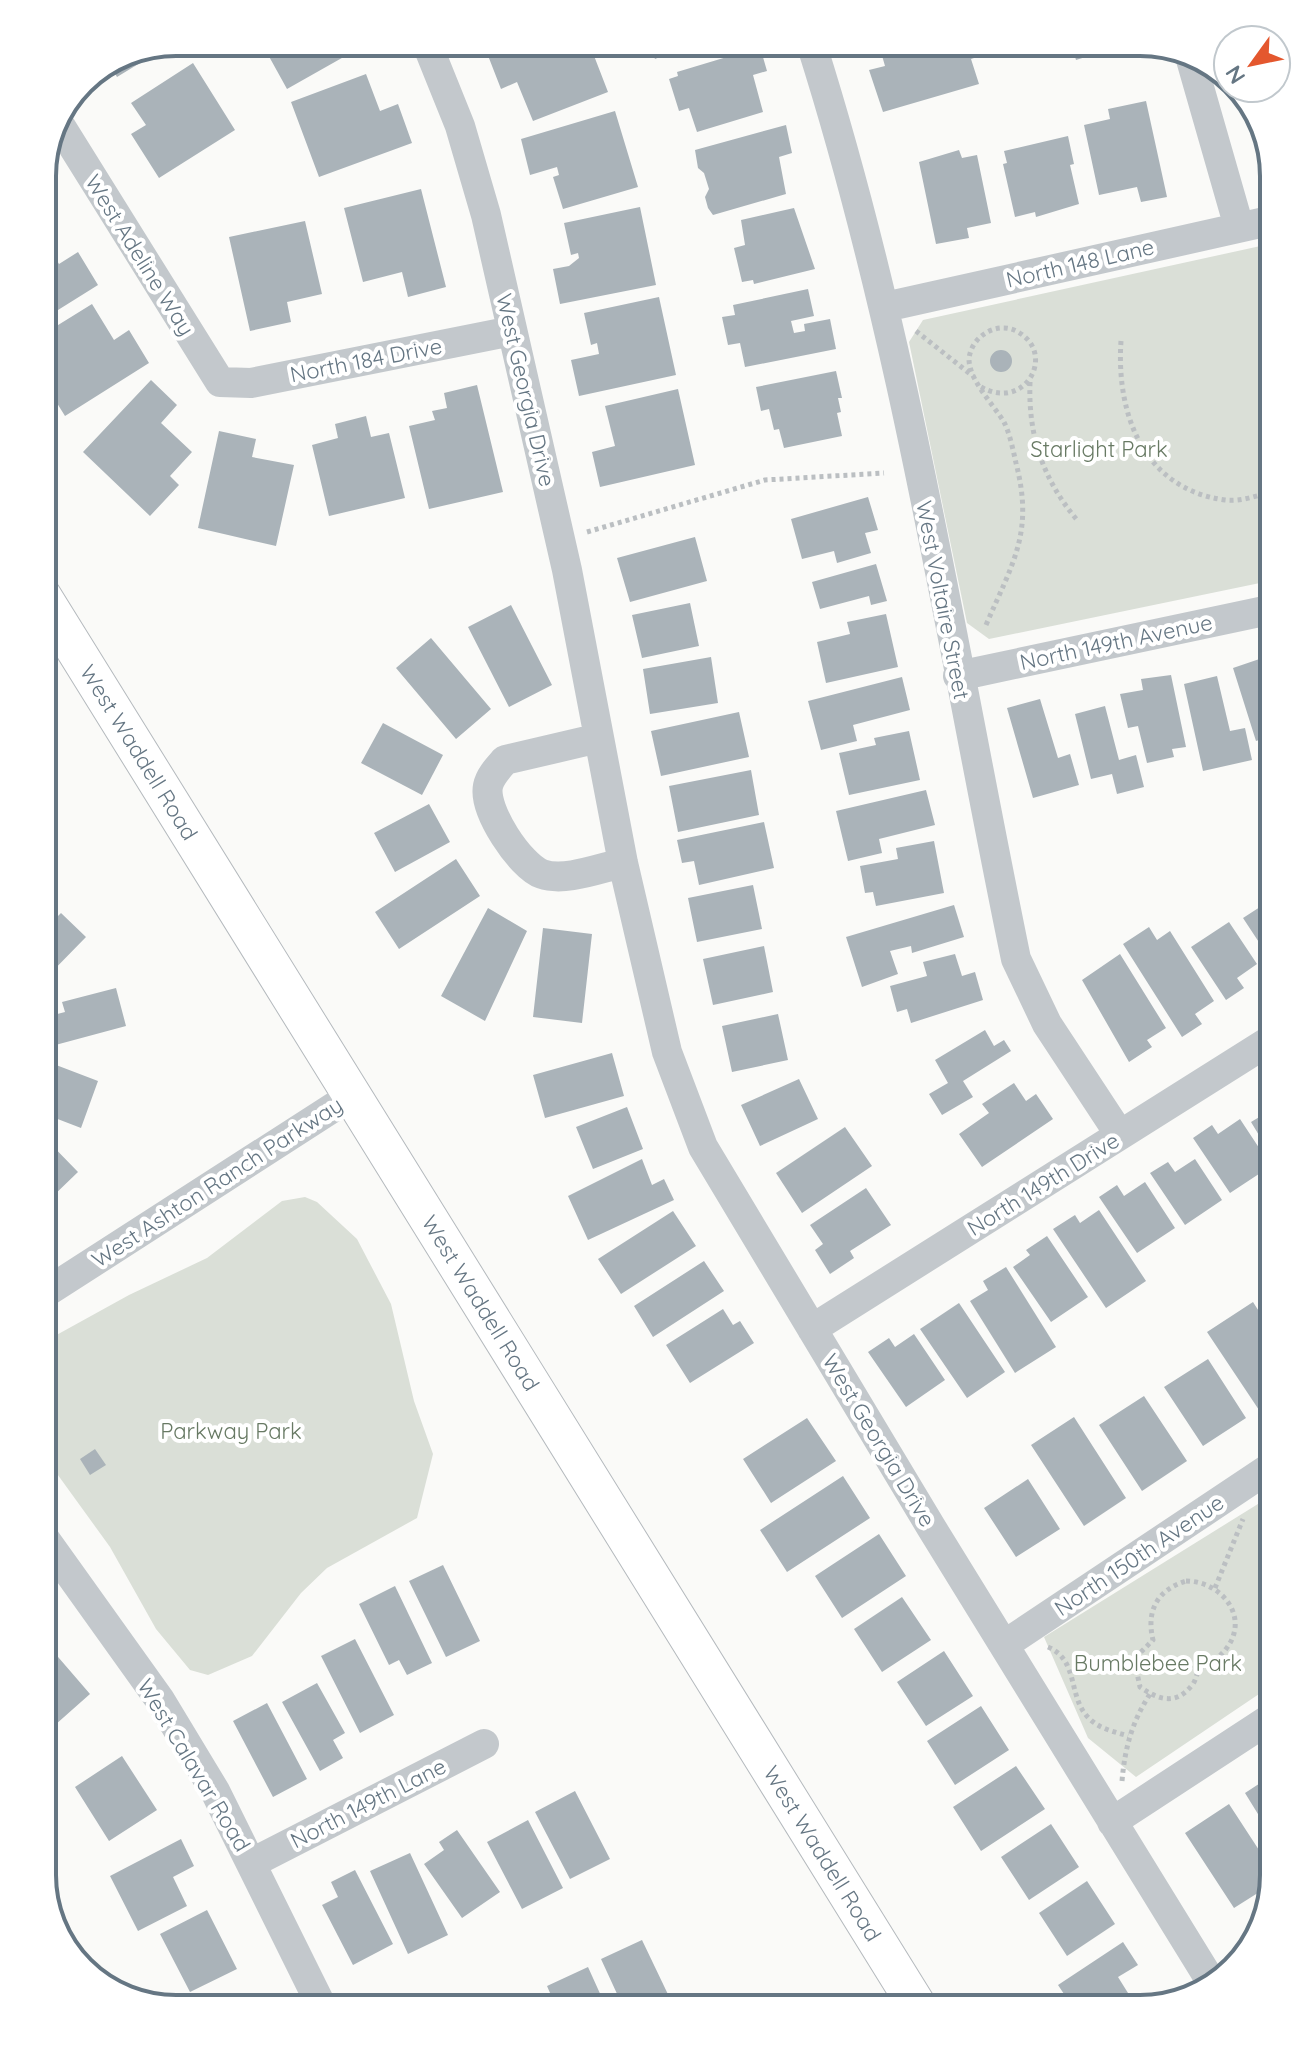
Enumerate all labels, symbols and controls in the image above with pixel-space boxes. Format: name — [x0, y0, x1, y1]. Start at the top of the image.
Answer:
north arrow — [1212, 24, 1292, 104]
text: N — [1219, 60, 1251, 89]
street label: West Adeline Way — [79, 169, 201, 341]
street label: North 148 Lane — [1003, 232, 1157, 294]
street label: West Georgia Drive — [490, 291, 562, 489]
street label: North 184 Drive — [288, 332, 444, 388]
park label: Starlight Park — [1030, 435, 1168, 463]
street label: West Voltaire Street — [910, 498, 976, 702]
street label: North 149th Avenue — [1017, 608, 1215, 676]
street label: West Waddell Road — [74, 659, 204, 845]
street label: West Ashton Ranch Parkway — [86, 1090, 348, 1274]
street label: North 149th Drive — [962, 1126, 1124, 1242]
street label: West Waddell Road — [416, 1210, 546, 1396]
street label: West Georgia Drive — [816, 1348, 942, 1532]
park label: Parkway Park — [160, 1417, 302, 1445]
street label: North 150th Avenue — [1049, 1488, 1229, 1622]
park label: Bumblebee Park — [1074, 1649, 1242, 1677]
street label: West Calavar Road — [131, 1673, 257, 1857]
street label: North 149th Lane — [285, 1752, 451, 1854]
street label: West Waddell Road — [757, 1761, 887, 1946]

